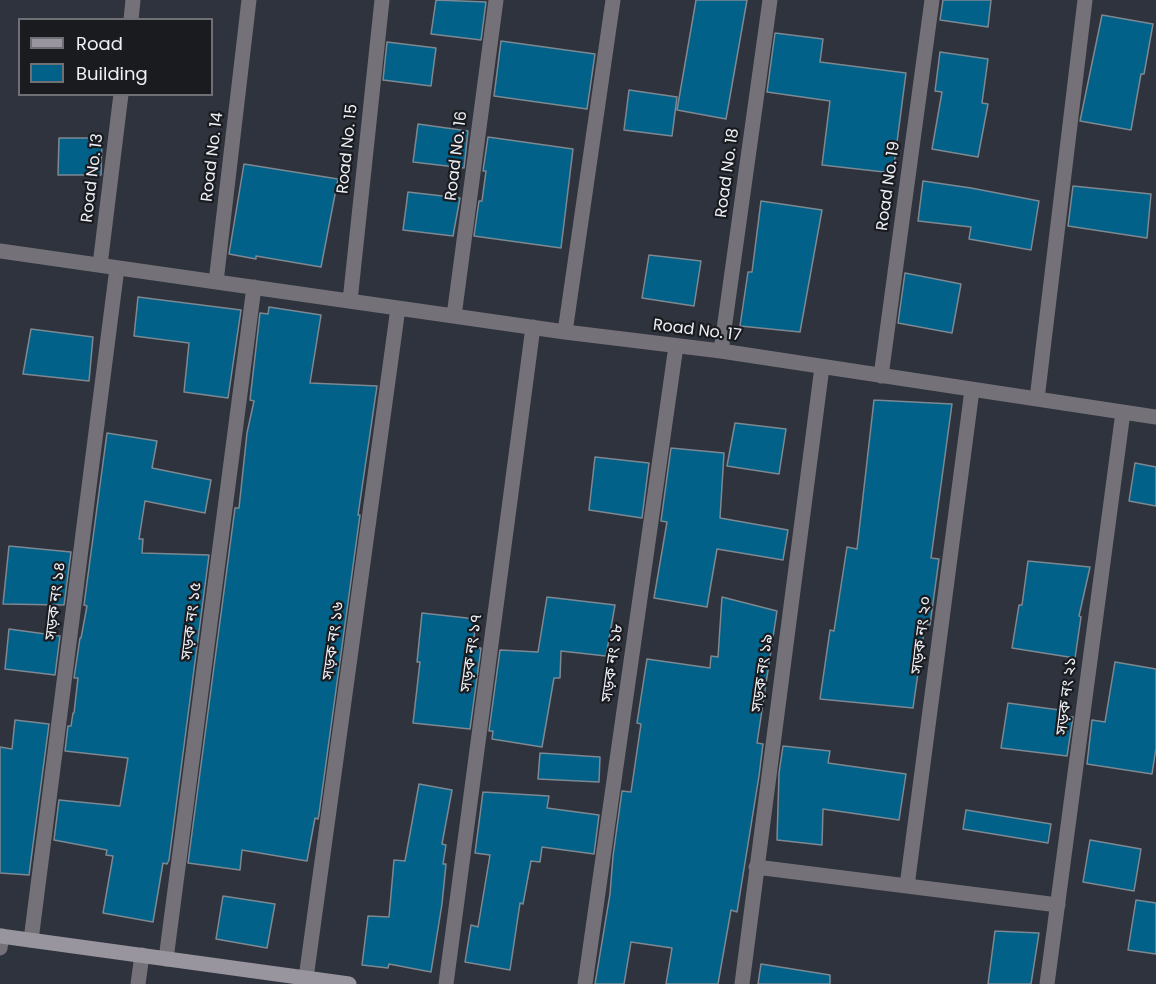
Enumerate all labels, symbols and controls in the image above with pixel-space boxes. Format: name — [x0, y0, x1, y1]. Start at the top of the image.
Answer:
legend — [18, 18, 213, 96]
text: Road — [76, 31, 123, 56]
text: Building — [76, 61, 148, 86]
street label: Road No. 15 — [334, 103, 362, 195]
street label: Road No. 16 — [442, 110, 472, 202]
street label: Road No. 14 — [198, 111, 228, 203]
street label: Road No. 18 — [712, 127, 744, 219]
street label: Road No. 13 — [78, 132, 108, 224]
street label: Road No. 19 — [873, 140, 905, 232]
street label: Road No. 17 — [652, 316, 742, 346]
street label: সড়ক নং ১৪ — [42, 561, 70, 641]
street label: সড়ক নং ১৫ — [178, 581, 206, 661]
street label: সড়ক নং ২০ — [908, 595, 936, 675]
street label: সড়ক নং ১৬ — [319, 601, 349, 681]
street label: সড়ক নং ১৭ — [457, 613, 487, 693]
street label: সড়ক নং ১৮ — [598, 623, 628, 703]
street label: সড়ক নং ১৯ — [748, 633, 778, 713]
street label: সড়ক নং ২১ — [1053, 656, 1081, 736]

